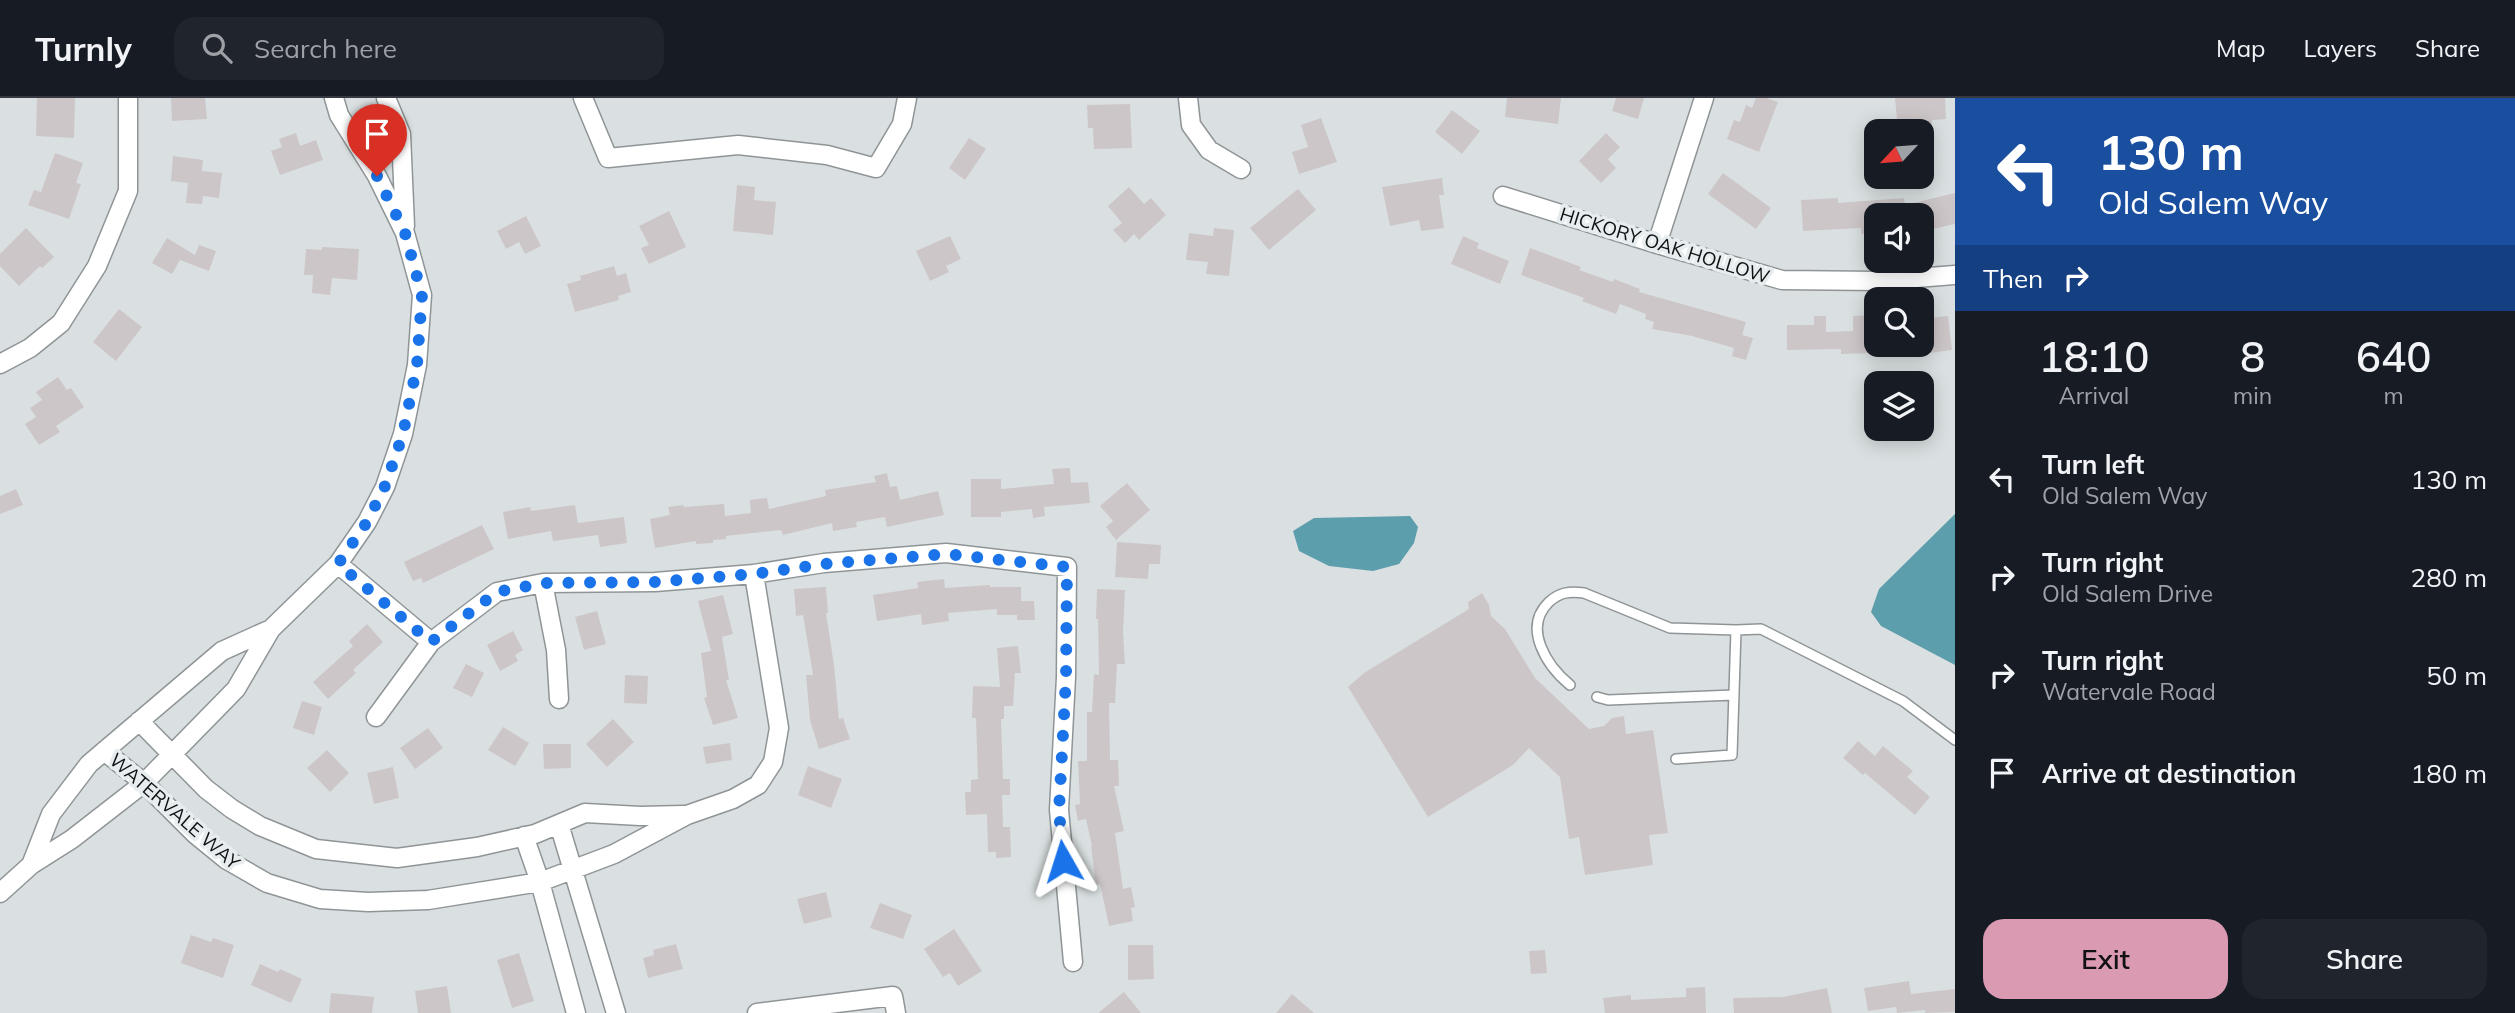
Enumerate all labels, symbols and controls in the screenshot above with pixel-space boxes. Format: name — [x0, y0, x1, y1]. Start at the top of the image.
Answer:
search box — [174, 17, 664, 80]
text: Turnly — [35, 28, 132, 69]
icon: search — [198, 29, 236, 67]
text: Search here — [254, 32, 397, 65]
text: Map — [2216, 33, 2265, 63]
text: Layers — [2303, 33, 2377, 63]
text: Share — [2415, 33, 2480, 63]
pin — [347, 104, 407, 176]
icon: arrive — [358, 115, 396, 153]
north arrow — [1864, 119, 1934, 189]
map controls — [1864, 119, 1934, 441]
text: 130 m — [2098, 121, 2244, 182]
icon: left — [1983, 126, 2074, 217]
text: Old Salem Way — [2098, 182, 2328, 222]
street label: HICKORY OAK HOLLOW — [1557, 202, 1773, 288]
button: sound — [1864, 203, 1934, 273]
icon: right — [2057, 259, 2095, 297]
text: Then — [1983, 262, 2043, 295]
button: search — [1864, 287, 1934, 357]
text: 18:10 — [2039, 330, 2149, 383]
text: 8 — [2240, 330, 2265, 383]
text: 640 — [2356, 330, 2431, 383]
button: layers — [1864, 371, 1934, 441]
text: Arrival — [2059, 381, 2129, 410]
text: min — [2233, 381, 2272, 410]
text: m — [2383, 381, 2404, 410]
text: Turn left — [2042, 448, 2144, 481]
icon: left — [1983, 460, 2021, 498]
text: 130 m — [2411, 463, 2487, 496]
text: Old Salem Way — [2042, 481, 2208, 510]
text: Turn right — [2042, 546, 2163, 579]
icon: right — [1983, 558, 2021, 596]
text: 280 m — [2411, 561, 2487, 594]
text: Old Salem Drive — [2042, 579, 2213, 608]
text: Turn right — [2042, 644, 2163, 677]
icon: right — [1983, 656, 2021, 694]
text: 50 m — [2426, 659, 2487, 692]
text: Watervale Road — [2042, 677, 2216, 706]
street label: WATERVALE WAY — [105, 748, 246, 875]
icon: arrive — [1983, 754, 2021, 792]
text: Arrive at destination — [2042, 757, 2297, 790]
text: 180 m — [2411, 757, 2487, 790]
position arrow — [1026, 824, 1100, 898]
button: Exit — [1983, 919, 2228, 999]
button: Share — [2242, 919, 2487, 999]

